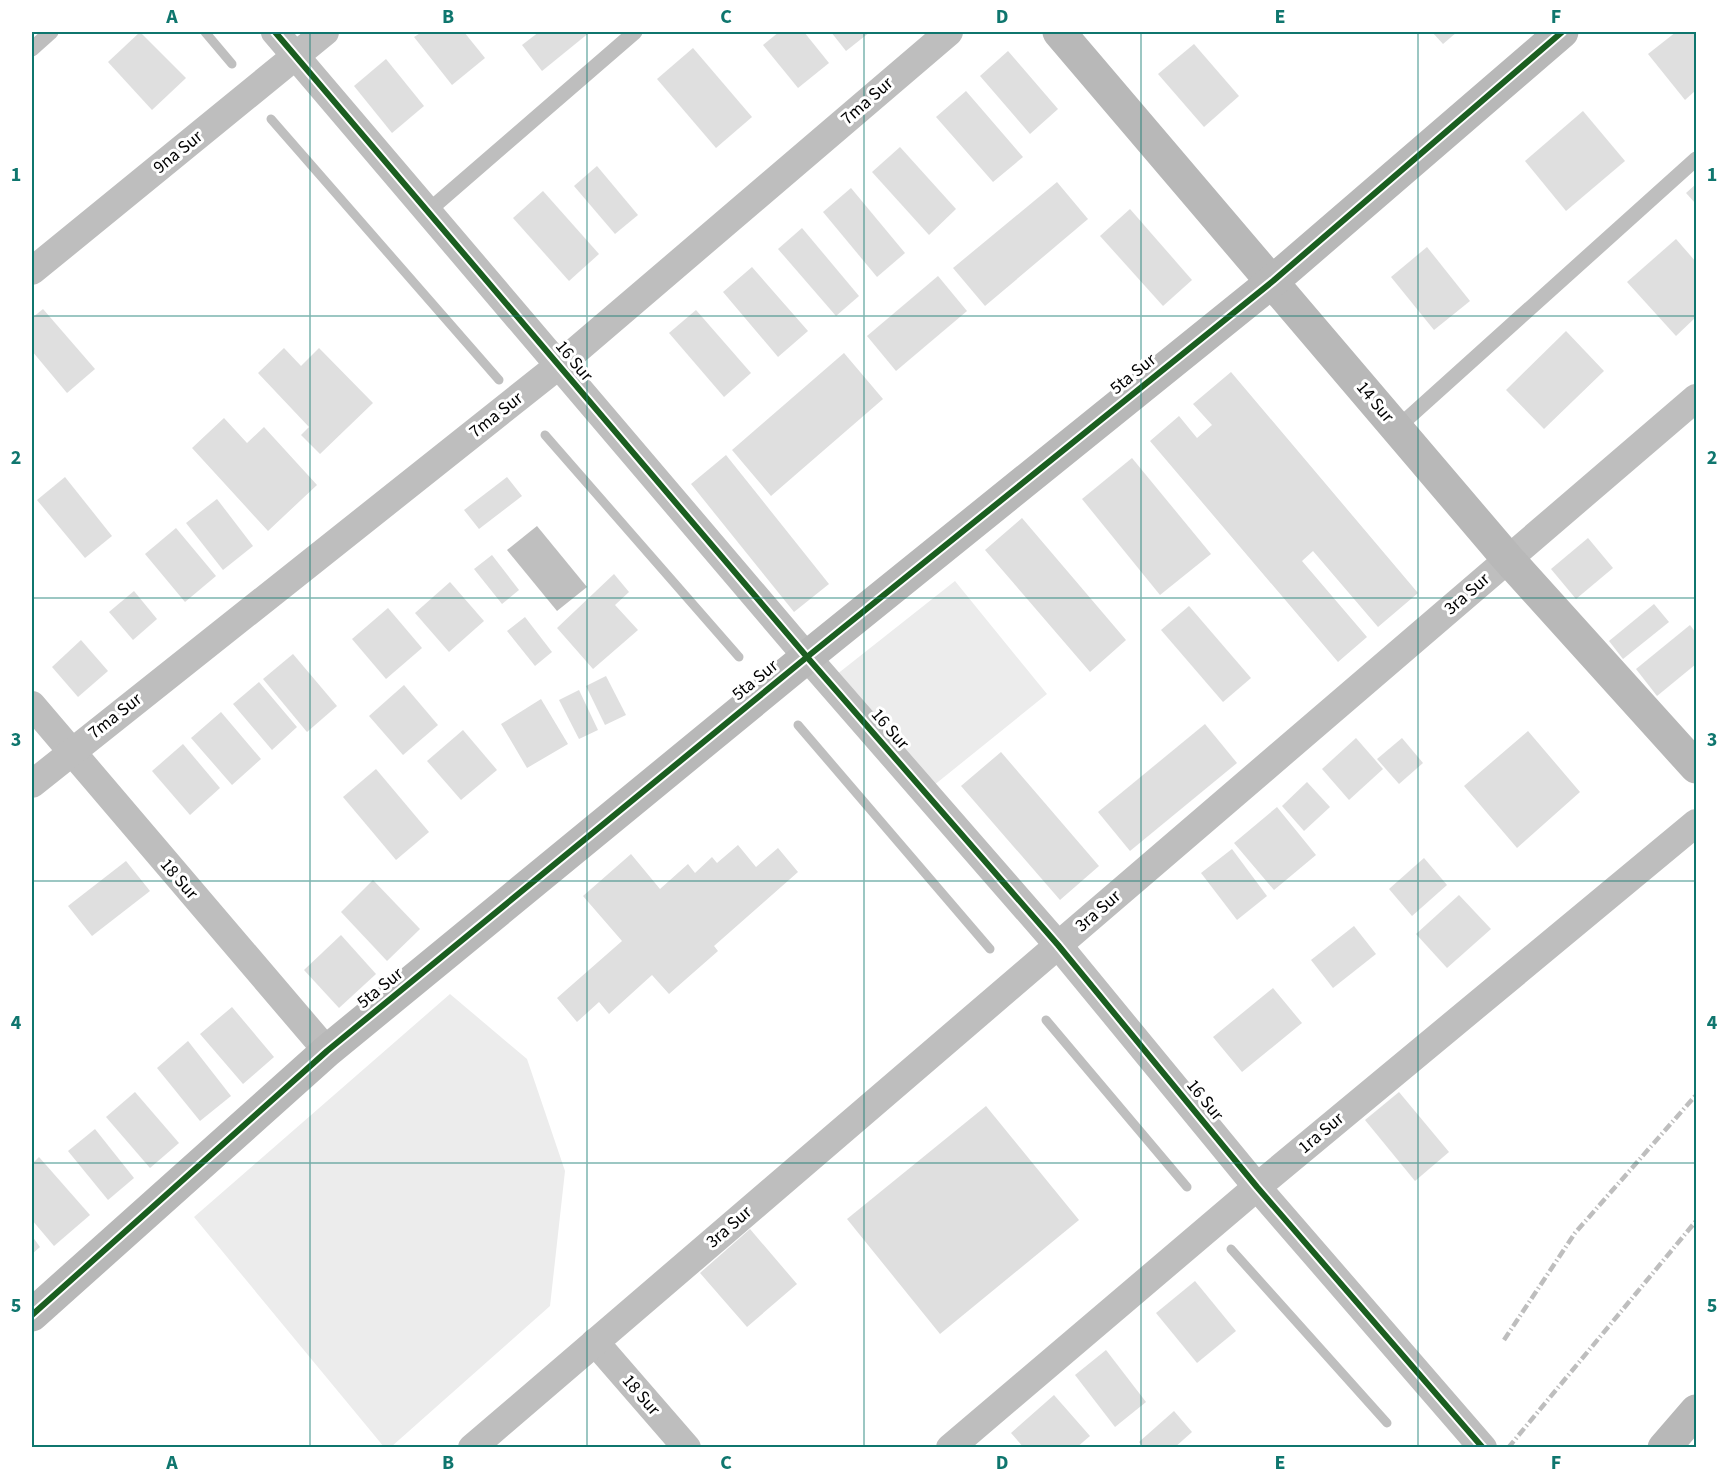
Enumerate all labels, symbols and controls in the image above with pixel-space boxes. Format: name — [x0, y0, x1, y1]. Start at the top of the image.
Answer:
text: A — [165, 3, 178, 31]
text: B — [442, 3, 454, 31]
text: C — [720, 3, 732, 31]
text: D — [996, 3, 1008, 31]
text: E — [1275, 3, 1285, 31]
text: F — [1551, 3, 1561, 31]
street label: 7ma Sur — [835, 71, 899, 131]
street label: 9na Sur — [148, 124, 209, 180]
text: 1 — [11, 161, 21, 189]
text: 1 — [1707, 161, 1717, 189]
street label: 16 Sur — [549, 335, 599, 388]
street label: 5ta Sur — [1105, 347, 1162, 400]
street label: 14 Sur — [1350, 376, 1400, 429]
street label: 7ma Sur — [464, 386, 529, 444]
text: 2 — [11, 444, 21, 472]
text: 2 — [1707, 444, 1717, 472]
street label: 3ra Sur — [1439, 567, 1496, 621]
street label: 5ta Sur — [727, 653, 784, 706]
street label: 7ma Sur — [83, 687, 148, 745]
street label: 16 Sur — [865, 703, 915, 756]
text: 3 — [11, 726, 21, 754]
text: 3 — [1707, 726, 1717, 754]
street label: 18 Sur — [154, 853, 204, 906]
street label: 3ra Sur — [1070, 884, 1127, 938]
street label: 5ta Sur — [352, 961, 409, 1014]
text: 4 — [11, 1009, 22, 1037]
text: 4 — [1707, 1009, 1718, 1037]
street label: 16 Sur — [1180, 1074, 1230, 1127]
street label: 1ra Sur — [1293, 1106, 1350, 1160]
street label: 3ra Sur — [701, 1200, 758, 1254]
text: 5 — [11, 1292, 21, 1320]
text: 5 — [1707, 1292, 1717, 1320]
street label: 18 Sur — [616, 1369, 666, 1422]
text: A — [165, 1449, 178, 1477]
text: B — [442, 1449, 454, 1477]
text: C — [720, 1449, 732, 1477]
text: D — [996, 1449, 1008, 1477]
text: E — [1275, 1449, 1285, 1477]
text: F — [1551, 1449, 1561, 1477]

